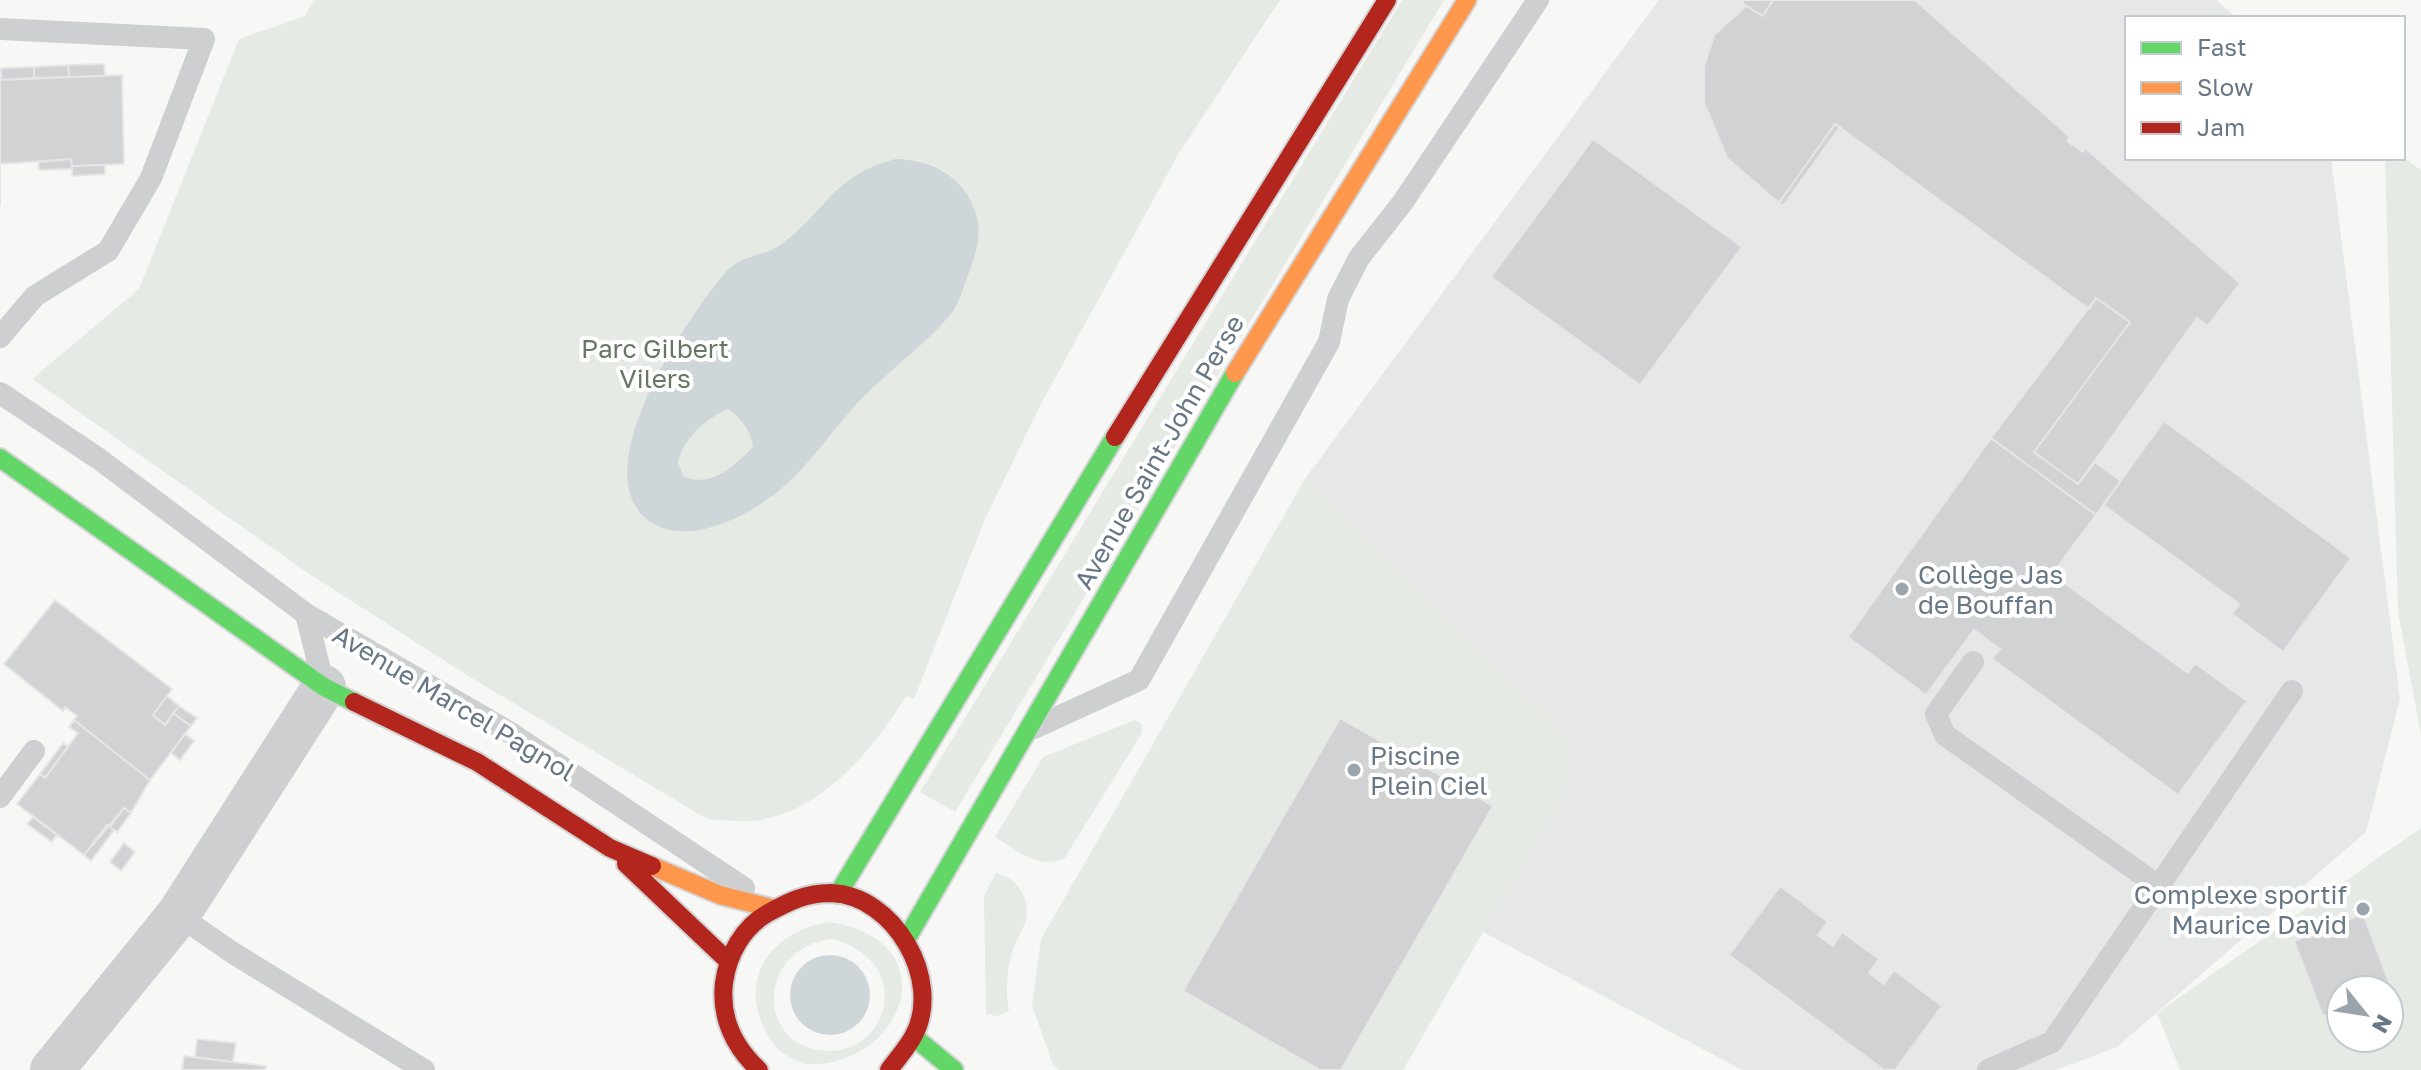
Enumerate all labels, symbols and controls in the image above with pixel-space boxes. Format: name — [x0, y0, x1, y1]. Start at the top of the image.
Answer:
legend — [2125, 16, 2405, 160]
text: Fast — [2197, 32, 2247, 61]
text: Slow — [2197, 72, 2253, 101]
text: Jam — [2197, 112, 2245, 141]
street label: Avenue Saint-John Perse — [1068, 309, 1250, 595]
park label: Parc Gilbert Vilers — [581, 333, 729, 394]
place label: Collège Jas de Bouffan — [1918, 559, 2063, 620]
marker: Collège Jas de Bouffan — [1893, 580, 1911, 598]
street label: Avenue Marcel Pagnol — [327, 618, 581, 788]
place label: Piscine Plein Ciel — [1370, 740, 1488, 801]
marker: Piscine Plein Ciel — [1345, 761, 1363, 779]
place label: Complexe sportif Maurice David — [2134, 879, 2347, 940]
marker: Complexe sportif Maurice David — [2354, 900, 2372, 918]
north arrow — [2325, 974, 2405, 1054]
text: N — [2367, 1010, 2399, 1038]

